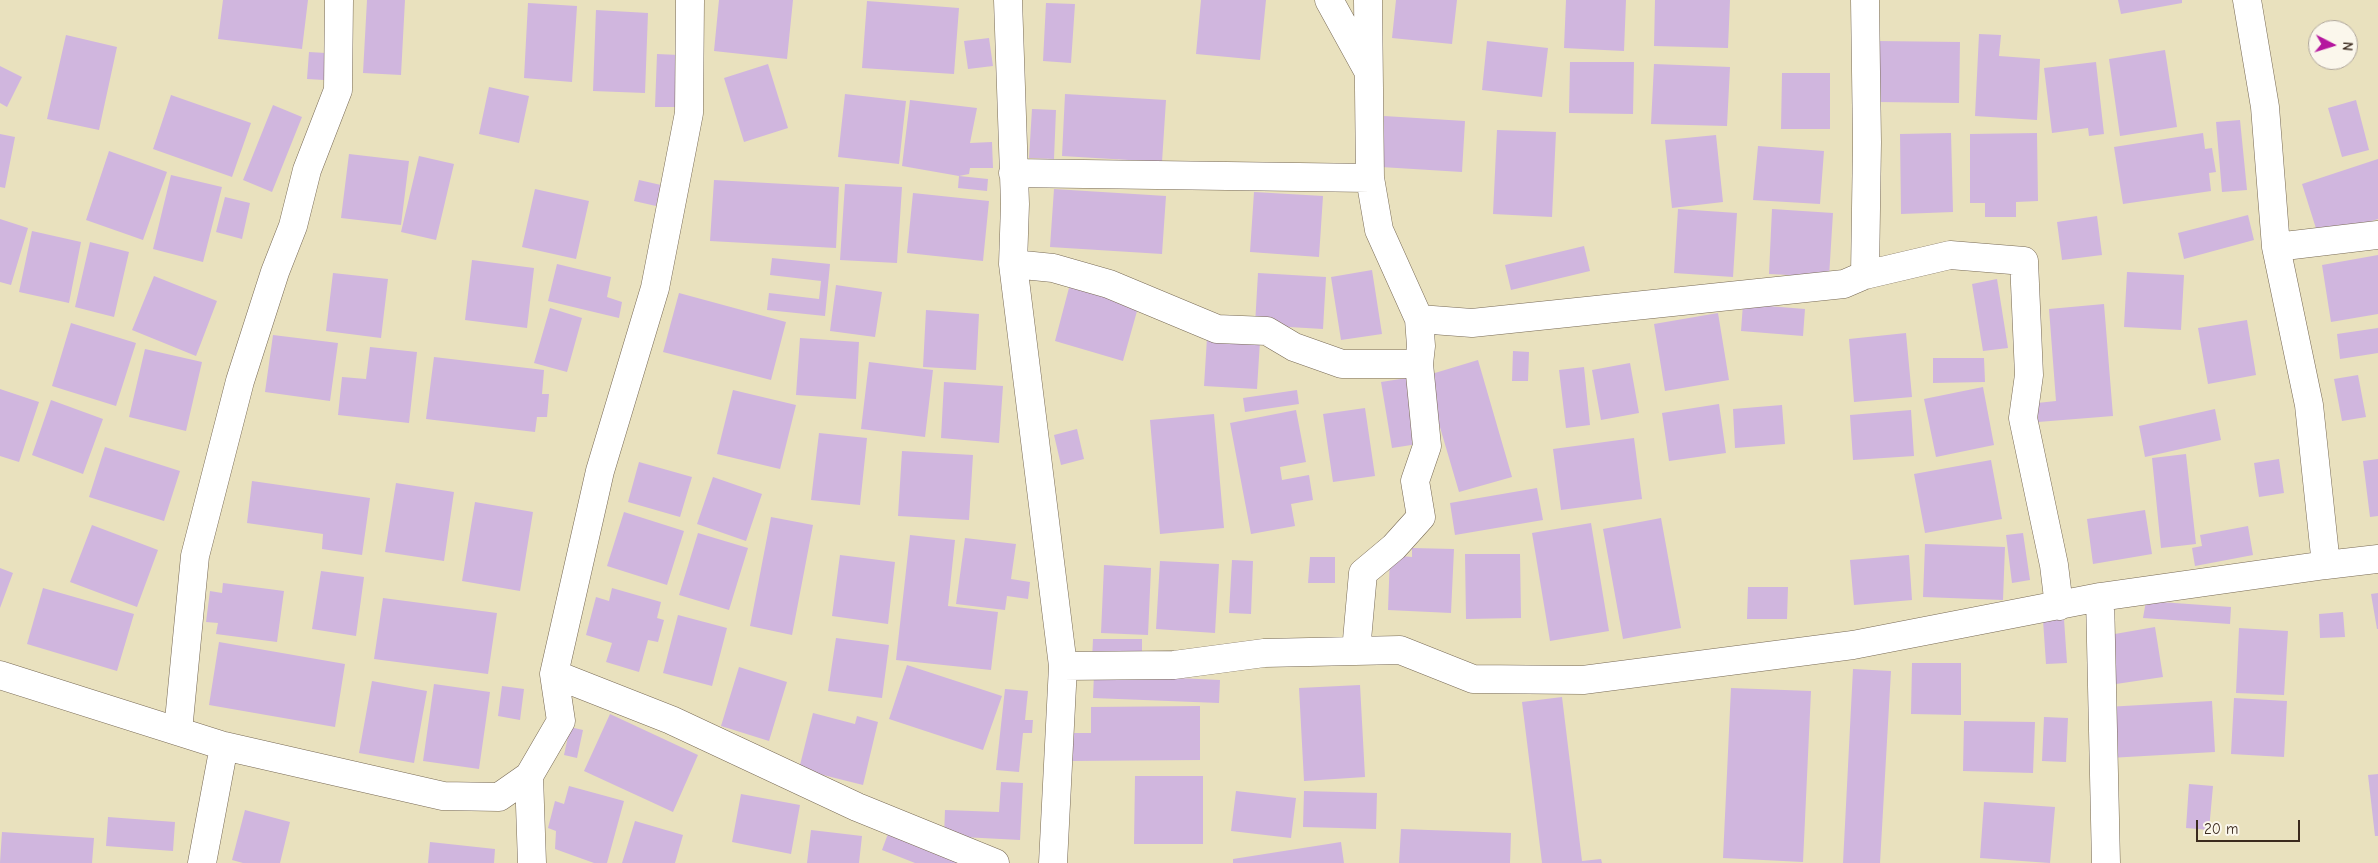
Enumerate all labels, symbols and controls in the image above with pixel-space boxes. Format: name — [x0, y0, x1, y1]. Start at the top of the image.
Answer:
north arrow — [2308, 20, 2358, 70]
text: N — [2339, 41, 2356, 52]
scale bar — [2198, 810, 2302, 842]
text: 20 m — [2204, 820, 2238, 838]

